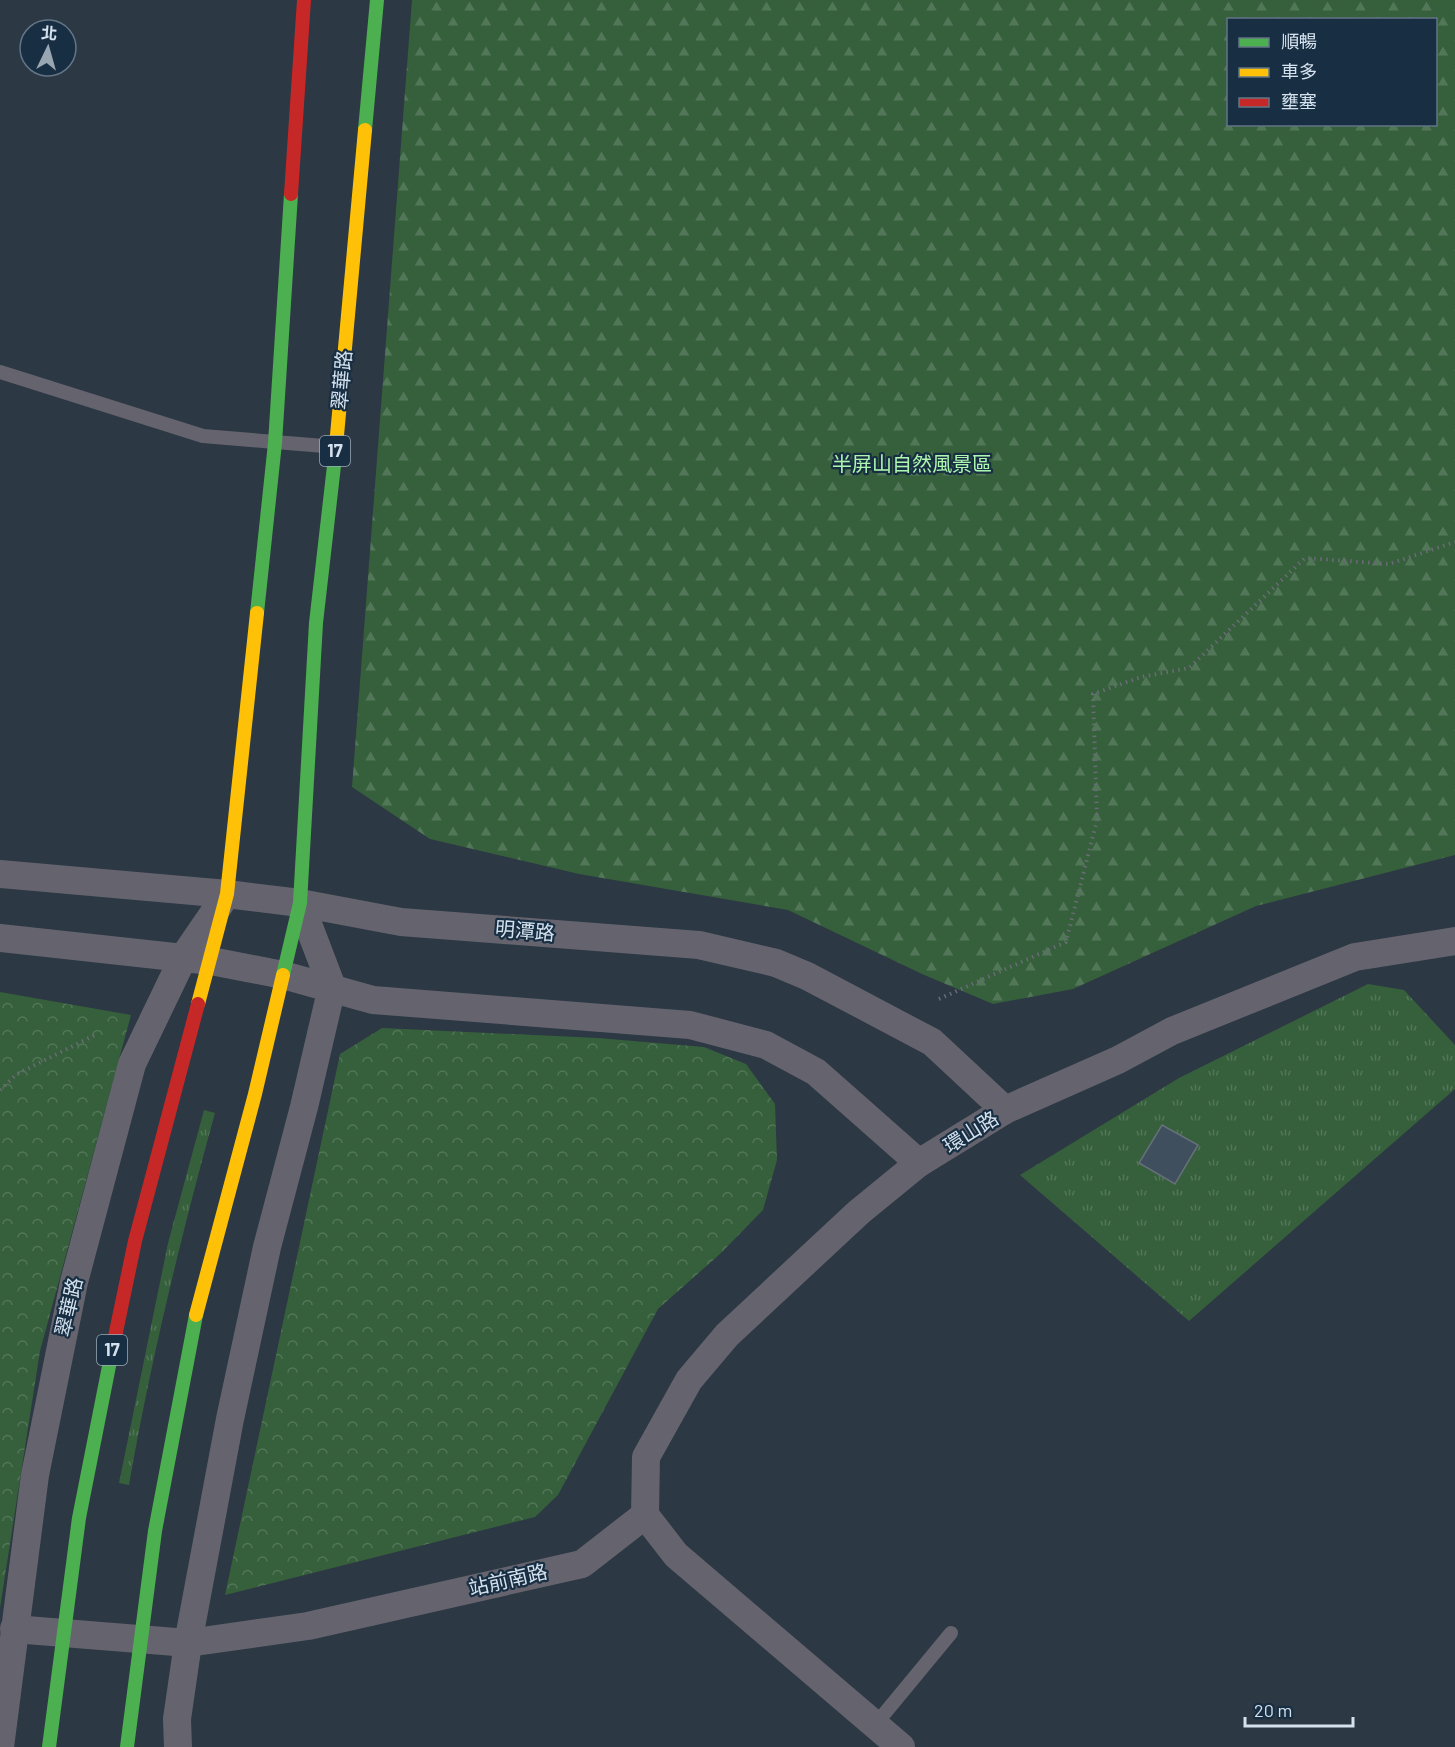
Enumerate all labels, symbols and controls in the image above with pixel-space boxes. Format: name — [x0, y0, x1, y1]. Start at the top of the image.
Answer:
north arrow — [18, 18, 78, 78]
legend — [1227, 18, 1437, 126]
text: 北 — [41, 22, 58, 43]
text: 順暢 — [1281, 30, 1317, 52]
text: 車多 — [1281, 60, 1317, 82]
text: 壅塞 — [1281, 90, 1317, 112]
street label: 翠華路 — [326, 349, 356, 411]
road number: 17 — [320, 436, 350, 466]
park label: 半屏山自然風景區 — [832, 451, 992, 475]
street label: 明潭路 — [494, 915, 556, 945]
street label: 環山路 — [939, 1105, 1002, 1157]
street label: 翠華路 — [50, 1275, 86, 1339]
road number: 17 — [97, 1335, 127, 1365]
street label: 站前南路 — [466, 1558, 549, 1600]
scale bar — [1245, 1690, 1353, 1728]
text: 20 m — [1254, 1699, 1292, 1721]

